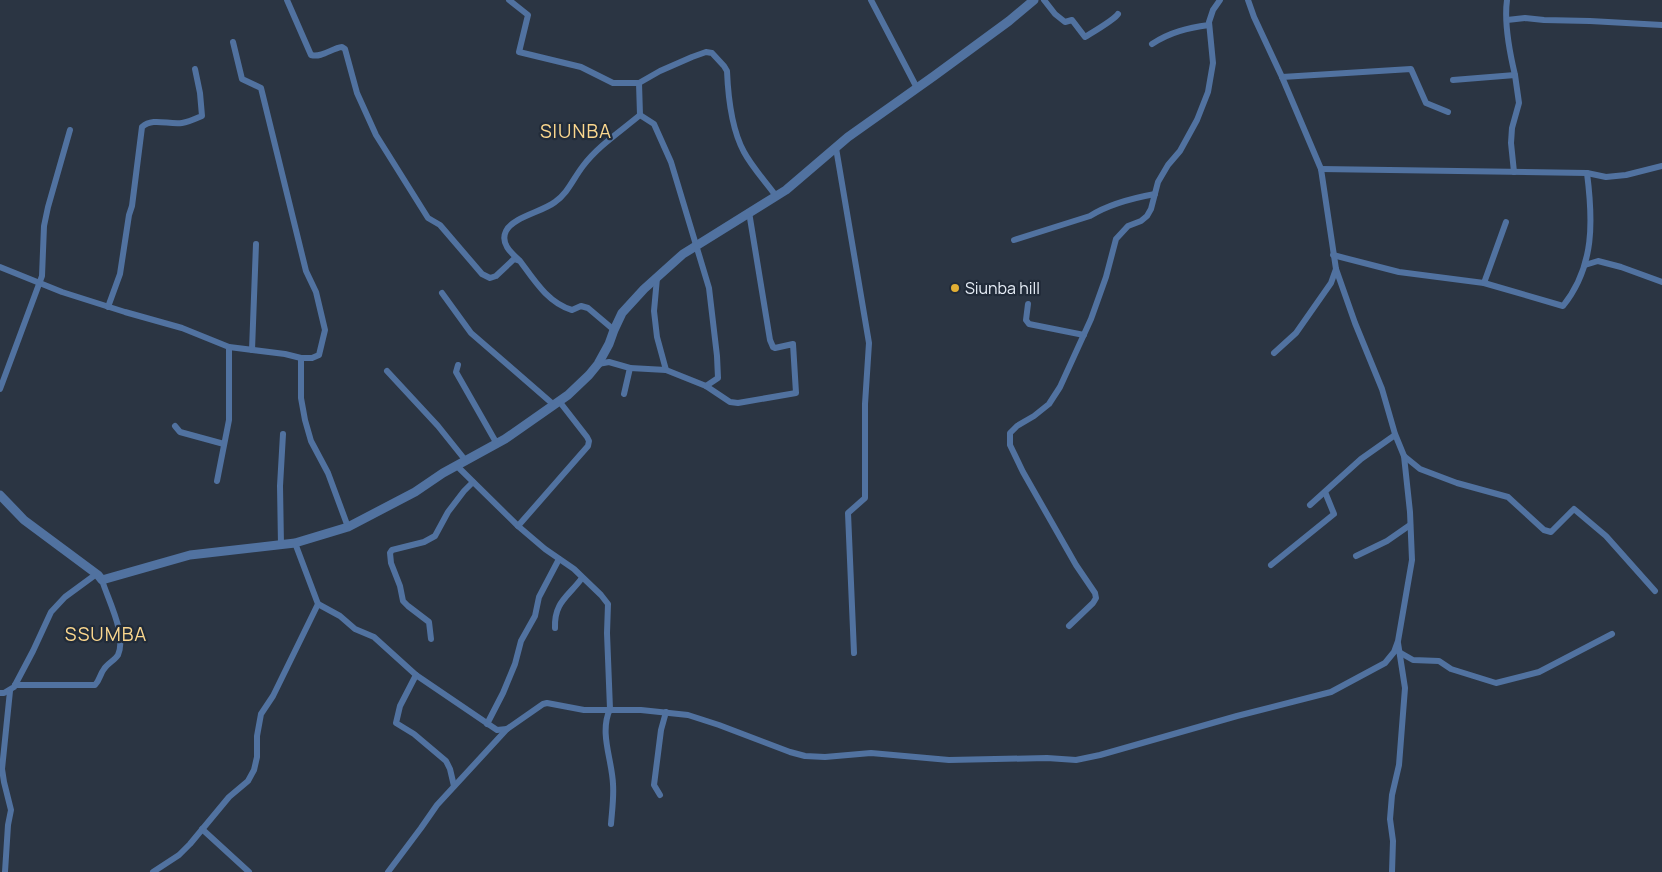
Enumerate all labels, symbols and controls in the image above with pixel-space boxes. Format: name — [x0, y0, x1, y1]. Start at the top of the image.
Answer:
district label: SIUNBA — [540, 118, 612, 144]
place label: Siunba hill — [965, 277, 1040, 299]
marker: Siunba hill — [949, 282, 961, 294]
district label: SSUMBA — [65, 621, 147, 647]

